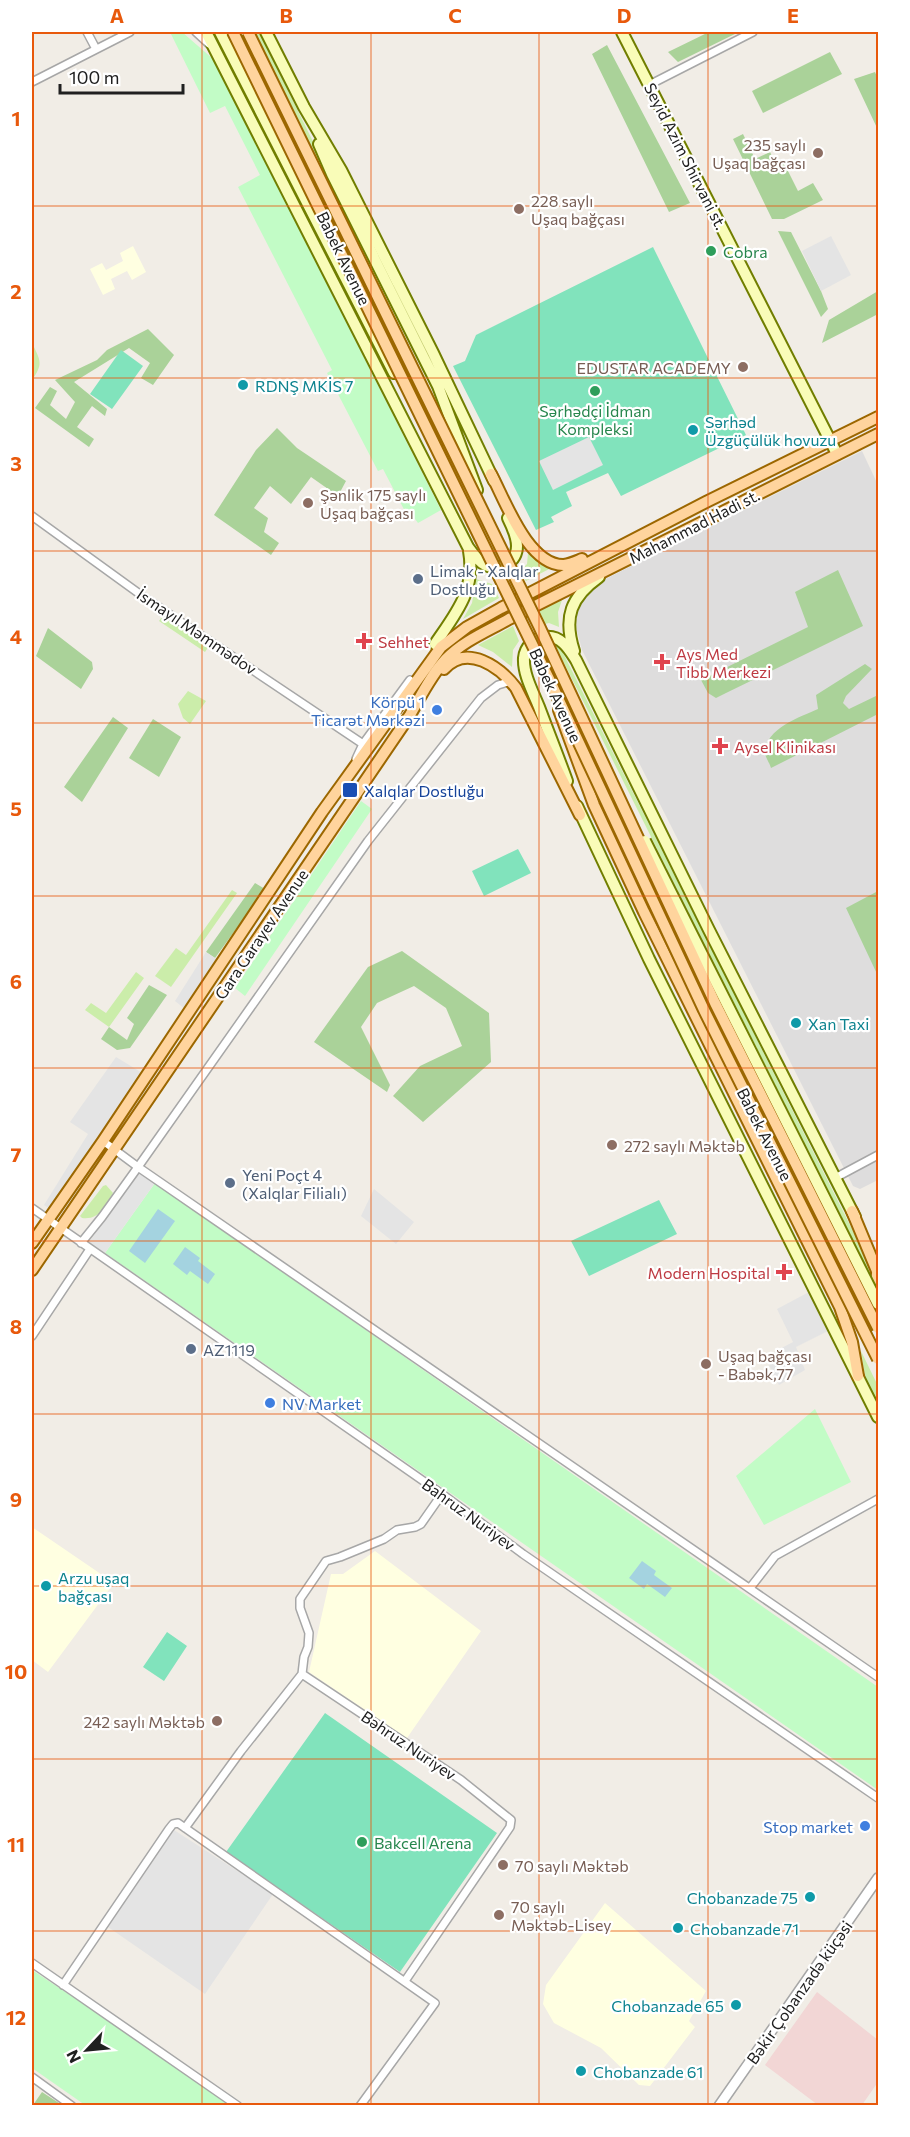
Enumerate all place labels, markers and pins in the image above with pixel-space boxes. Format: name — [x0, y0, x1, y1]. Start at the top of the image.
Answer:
place label: 235 saylı Uşaq bağçası — [712, 135, 806, 172]
marker: 235 saylı Uşaq bağçası — [811, 146, 825, 160]
place label: 228 saylı Uşaq bağçası — [531, 191, 625, 228]
marker: 228 saylı Uşaq bağçası — [512, 202, 526, 216]
place label: Cobra — [723, 242, 768, 261]
marker: Cobra — [704, 244, 718, 258]
place label: EDUSTAR ACADEMY — [576, 358, 732, 377]
marker: EDUSTAR ACADEMY — [736, 360, 750, 374]
place label: RDNŞ MKİS 7 — [255, 376, 353, 395]
marker: RDNŞ MKİS 7 — [236, 378, 250, 392]
marker: Sərhədçi İdman Kompleksi — [588, 384, 602, 398]
place label: Sərhədçi İdman Kompleksi — [539, 401, 651, 438]
place label: Sərhəd Üzgüçülük hovuzu — [705, 412, 836, 449]
marker: Sərhəd Üzgüçülük hovuzu — [686, 423, 700, 437]
place label: Şənlik 175 saylı Uşaq bağçası — [320, 485, 426, 522]
marker: Şənlik 175 saylı Uşaq bağçası — [301, 496, 315, 510]
place label: Limak - Xalqlar Dostluğu — [430, 561, 539, 598]
marker: Limak - Xalqlar Dostluğu — [411, 572, 425, 586]
marker: Sehhet — [355, 632, 373, 650]
place label: Sehhet — [378, 632, 429, 651]
place label: Ays Med Tibb Merkezi — [676, 644, 771, 681]
marker: Ays Med Tibb Merkezi — [653, 653, 671, 671]
place label: Körpü 1 Ticarət Mərkəzi — [311, 692, 425, 729]
marker: Körpü 1 Ticarət Mərkəzi — [430, 703, 444, 717]
marker: Aysel Klinikası — [711, 737, 729, 755]
place label: Aysel Klinikası — [734, 737, 836, 756]
marker: Xalqlar Dostluğu — [341, 781, 359, 799]
place label: Xalqlar Dostluğu — [364, 781, 484, 800]
place label: Xan Taxi — [808, 1014, 869, 1033]
marker: Xan Taxi — [789, 1016, 803, 1030]
place label: 272 saylı Məktəb — [624, 1136, 745, 1155]
marker: 272 saylı Məktəb — [605, 1138, 619, 1152]
place label: Yeni Poçt 4 (Xalqlar Filialı) — [242, 1165, 347, 1202]
marker: Yeni Poçt 4 (Xalqlar Filialı) — [223, 1176, 237, 1190]
place label: Modern Hospital — [648, 1263, 770, 1282]
marker: Modern Hospital — [775, 1263, 793, 1281]
place label: AZ1119 — [203, 1340, 255, 1359]
marker: AZ1119 — [184, 1342, 198, 1356]
place label: Uşaq bağçası - Babək,77 — [718, 1346, 812, 1383]
marker: Uşaq bağçası - Babək,77 — [699, 1357, 713, 1371]
place label: NV Market — [282, 1394, 362, 1413]
marker: NV Market — [263, 1396, 277, 1410]
place label: Arzu uşaq bağçası — [58, 1568, 129, 1605]
marker: Arzu uşaq bağçası — [39, 1579, 53, 1593]
place label: 242 saylı Məktəb — [83, 1712, 205, 1731]
marker: 242 saylı Məktəb — [210, 1714, 224, 1728]
place label: Stop market — [763, 1817, 853, 1836]
marker: Stop market — [858, 1819, 872, 1833]
place label: Bakcell Arena — [374, 1833, 472, 1852]
marker: Bakcell Arena — [355, 1835, 369, 1849]
place label: 70 saylı Məktəb — [515, 1856, 629, 1875]
marker: 70 saylı Məktəb — [496, 1858, 510, 1872]
place label: Chobanzade 75 — [687, 1888, 798, 1907]
marker: Chobanzade 75 — [803, 1890, 817, 1904]
place label: 70 saylı Məktəb-Lisey — [511, 1897, 612, 1934]
marker: 70 saylı Məktəb-Lisey — [492, 1908, 506, 1922]
place label: Chobanzade 71 — [690, 1919, 799, 1938]
marker: Chobanzade 71 — [671, 1921, 685, 1935]
place label: Chobanzade 65 — [611, 1996, 724, 2015]
marker: Chobanzade 65 — [729, 1998, 743, 2012]
place label: Chobanzade 61 — [593, 2062, 703, 2081]
marker: Chobanzade 61 — [574, 2064, 588, 2078]

